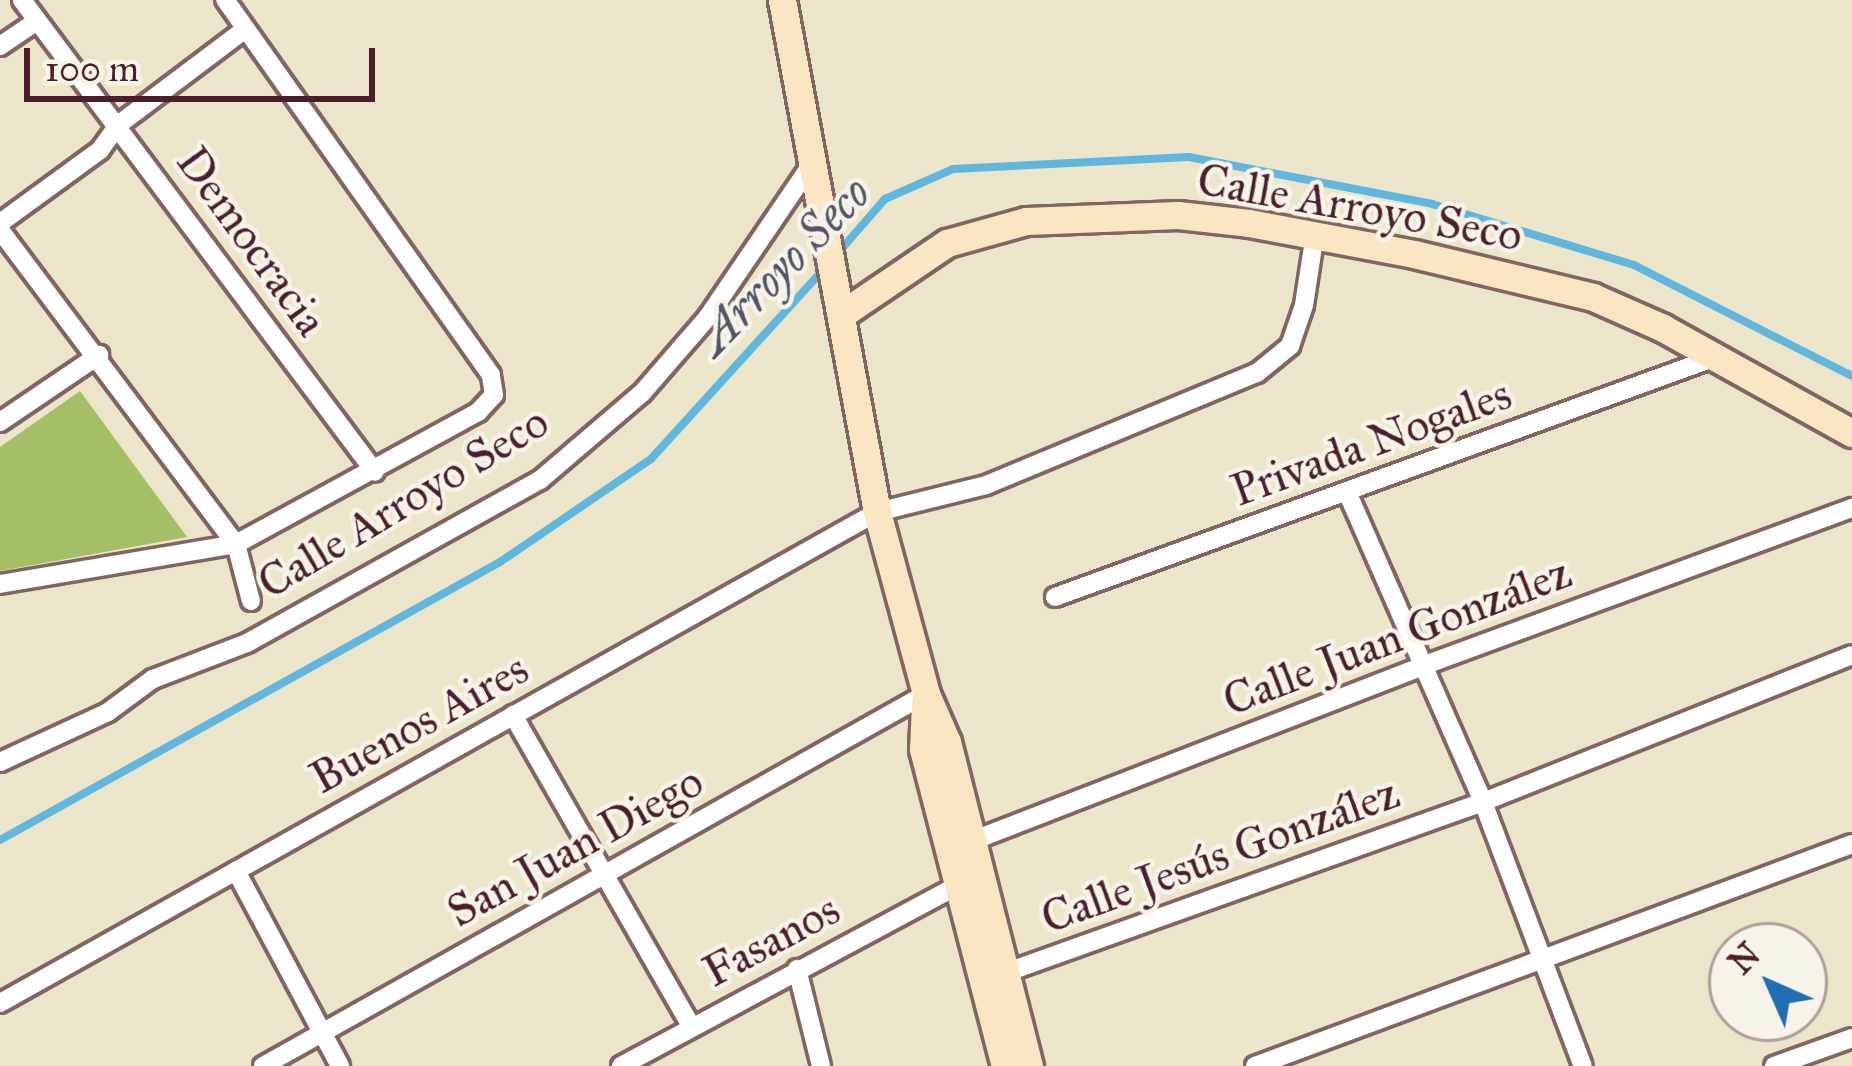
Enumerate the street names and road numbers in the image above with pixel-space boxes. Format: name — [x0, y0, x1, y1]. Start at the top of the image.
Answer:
street label: Democracia — [165, 136, 339, 346]
street label: Calle Arroyo Seco — [1193, 152, 1527, 262]
street label: Privada Nogales — [1224, 366, 1518, 518]
street label: Calle Arroyo Seco — [248, 394, 558, 610]
street label: Calle Juan González — [1215, 545, 1579, 727]
street label: Buenos Aires — [301, 641, 537, 805]
street label: San Juan Diego — [438, 754, 712, 938]
street label: Calle Jesús González — [1034, 765, 1406, 945]
street label: Fasanos — [694, 882, 848, 998]

